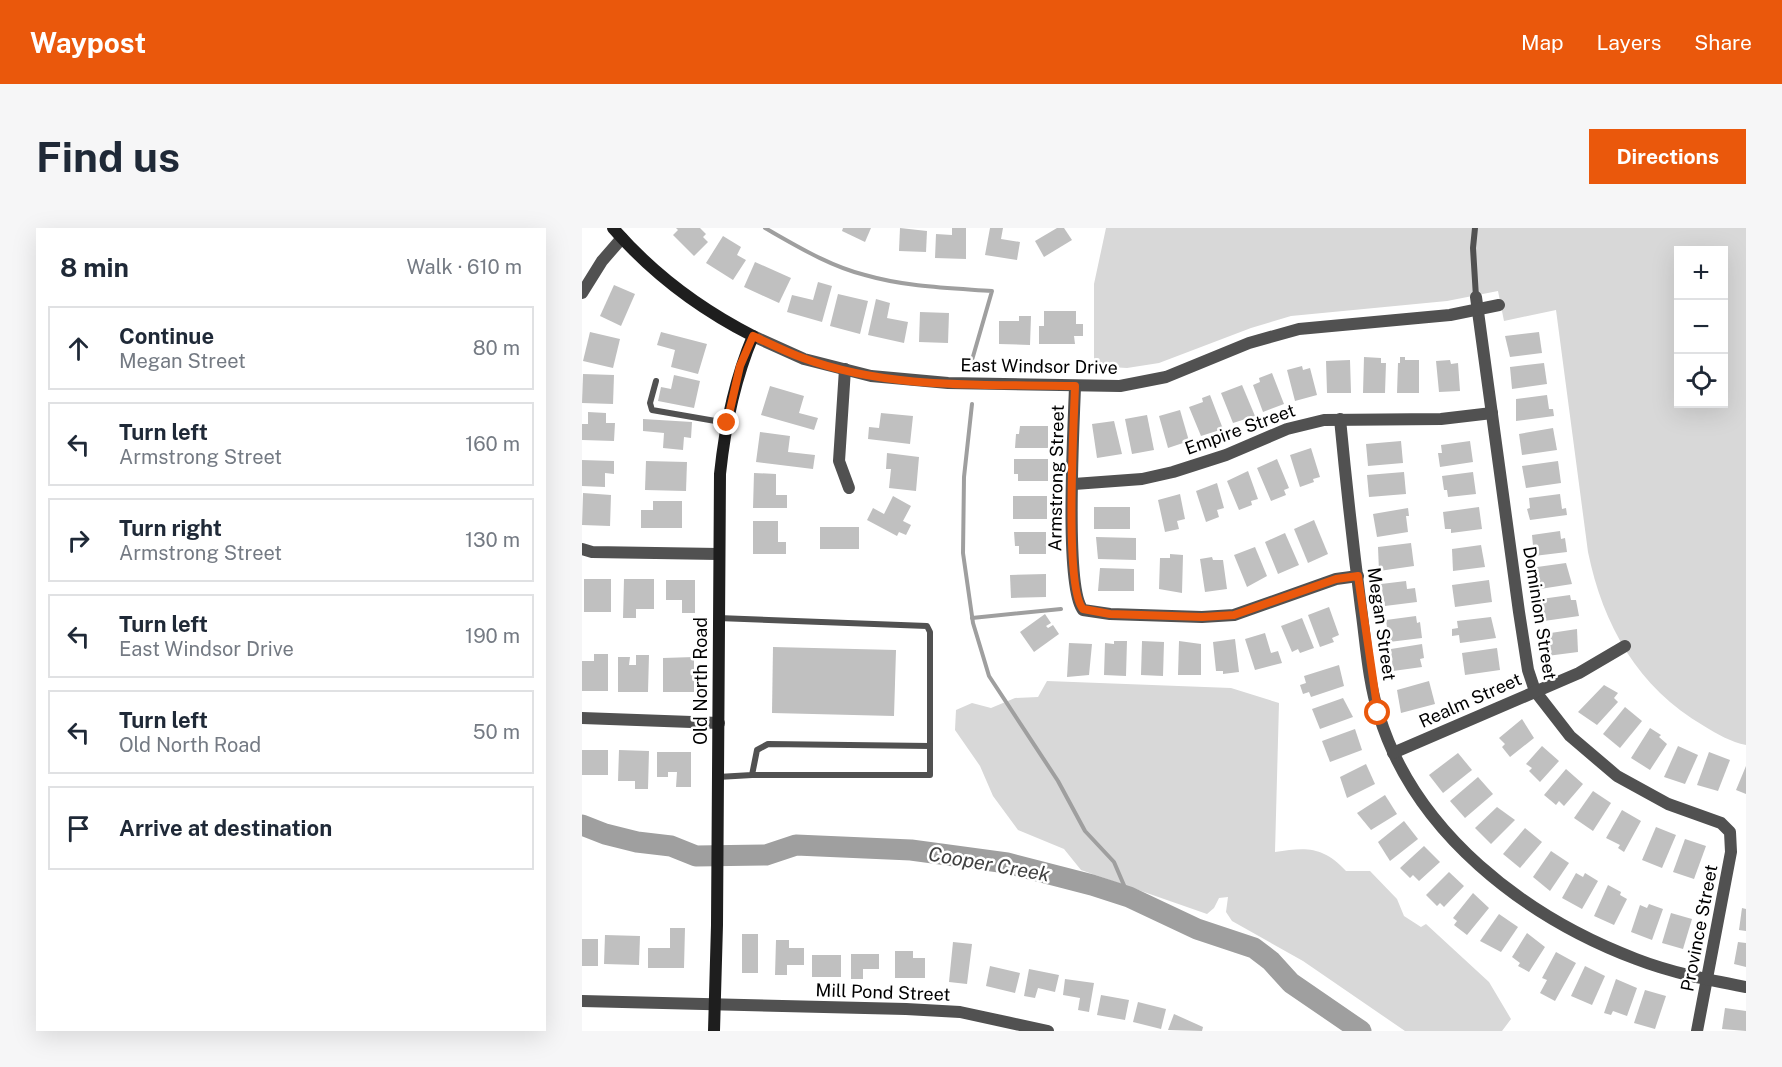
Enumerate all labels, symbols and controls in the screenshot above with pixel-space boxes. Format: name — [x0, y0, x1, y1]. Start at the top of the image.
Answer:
text: Waypost — [30, 26, 146, 59]
text: Map — [1521, 30, 1564, 55]
text: Layers — [1597, 30, 1661, 55]
text: Share — [1694, 30, 1752, 55]
button: Directions — [1589, 129, 1746, 184]
text: Find us — [36, 132, 180, 181]
map controls — [1674, 246, 1728, 408]
button: + — [1674, 246, 1728, 300]
text: 8 min — [60, 252, 129, 283]
text: Walk · 610 m — [406, 255, 522, 279]
button: − — [1674, 300, 1728, 354]
text: Continue — [119, 323, 214, 349]
icon: ahead — [62, 332, 95, 365]
text: 80 m — [473, 336, 520, 360]
text: Megan Street — [119, 349, 246, 373]
street label: East Windsor Drive — [960, 354, 1118, 378]
button: locate — [1674, 354, 1728, 408]
street label: Empire Street — [1182, 399, 1298, 459]
street label: Armstrong Street — [1044, 404, 1068, 552]
route end — [713, 409, 739, 435]
text: Turn left — [119, 419, 208, 445]
icon: left — [62, 428, 95, 461]
text: 160 m — [465, 432, 520, 456]
text: Armstrong Street — [119, 445, 282, 469]
text: Turn right — [119, 515, 222, 541]
icon: right — [62, 524, 95, 557]
text: 130 m — [465, 528, 520, 552]
text: Armstrong Street — [119, 541, 282, 565]
street label: Dominion Street — [1519, 545, 1561, 681]
street label: Megan Street — [1364, 566, 1400, 682]
text: Turn left — [119, 611, 208, 637]
street label: Old North Road — [690, 617, 711, 745]
icon: left — [62, 620, 95, 653]
text: 190 m — [465, 624, 520, 648]
text: East Windsor Drive — [119, 637, 294, 661]
street label: Realm Street — [1416, 668, 1524, 732]
route start — [1364, 699, 1390, 725]
text: Turn left — [119, 707, 208, 733]
icon: left — [62, 716, 95, 749]
text: 50 m — [473, 720, 520, 744]
text: Old North Road — [119, 733, 261, 757]
icon: arrive — [62, 812, 95, 845]
text: Arrive at destination — [119, 815, 332, 841]
water label: Cooper Creek — [926, 841, 1052, 887]
street label: Province Street — [1676, 863, 1722, 993]
street label: Mill Pond Street — [815, 979, 951, 1005]

